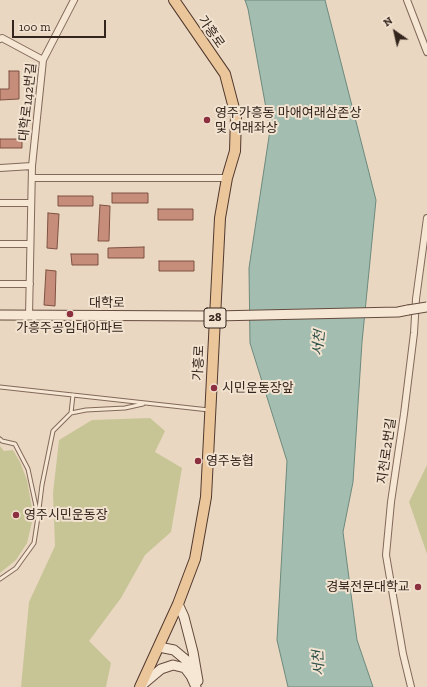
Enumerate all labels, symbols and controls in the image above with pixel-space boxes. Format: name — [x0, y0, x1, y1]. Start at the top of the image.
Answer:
scale bar — [14, 12, 108, 38]
north arrow — [375, 12, 415, 52]
street label: 가흥로 — [194, 13, 228, 51]
text: N — [381, 14, 395, 29]
text: 100 m — [19, 20, 51, 34]
street label: 대학로142번길 — [16, 62, 40, 142]
place label: 영주가흥동 마애여래삼존상 및 여래좌상 — [215, 105, 361, 136]
marker: 영주가흥동 마애여래삼존상 및 여래좌상 — [202, 115, 212, 125]
street label: 대학로 — [89, 295, 125, 311]
road number: 28 — [204, 308, 226, 328]
marker: 가흥주공임대아파트 — [65, 309, 75, 319]
place label: 가흥주공임대아파트 — [16, 320, 124, 336]
water label: 서천 — [309, 329, 329, 357]
street label: 가흥로 — [190, 345, 208, 381]
place label: 시민운동장앞 — [222, 380, 294, 396]
marker: 시민운동장앞 — [209, 383, 219, 393]
street label: 지천로2번길 — [375, 417, 399, 485]
place label: 영주농협 — [206, 453, 254, 469]
marker: 영주농협 — [193, 456, 203, 466]
place label: 영주시민운동장 — [24, 507, 108, 523]
marker: 영주시민운동장 — [11, 510, 21, 520]
place label: 경북전문대학교 — [326, 579, 410, 595]
marker: 경북전문대학교 — [413, 582, 423, 592]
water label: 서천 — [310, 650, 328, 676]

